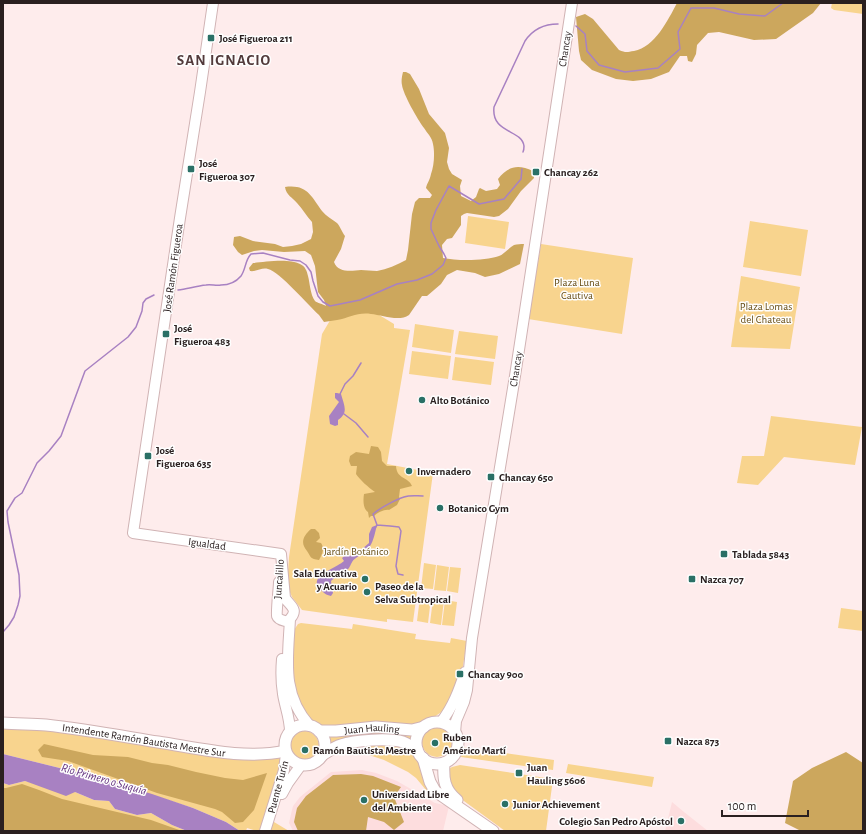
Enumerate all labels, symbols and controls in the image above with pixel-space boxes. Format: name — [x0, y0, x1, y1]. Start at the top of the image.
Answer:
street label: Chancay — [557, 30, 573, 68]
marker: José Figueroa 211 — [206, 33, 216, 43]
place label: José Figueroa 211 — [219, 33, 293, 44]
district label: SAN IGNACIO — [177, 53, 271, 68]
place label: José Figueroa 307 — [199, 158, 255, 182]
marker: José Figueroa 307 — [186, 164, 196, 174]
marker: Chancay 262 — [531, 167, 541, 177]
place label: Chancay 262 — [544, 167, 598, 178]
street label: José Ramón Figueroa — [161, 223, 185, 313]
park label: Plaza Luna Cautiva — [554, 277, 600, 301]
park label: Plaza Lomas del Chateau — [740, 301, 792, 325]
place label: José Figueroa 483 — [174, 323, 230, 347]
marker: José Figueroa 483 — [161, 329, 171, 339]
street label: Chancay — [508, 350, 524, 388]
marker: Alto Botánico — [417, 395, 427, 405]
place label: Alto Botánico — [430, 395, 490, 406]
place label: José Figueroa 635 — [156, 445, 212, 469]
marker: José Figueroa 635 — [143, 451, 153, 461]
marker: Invernadero — [404, 466, 414, 476]
place label: Invernadero — [417, 466, 472, 477]
marker: Chancay 650 — [486, 472, 496, 482]
place label: Chancay 650 — [499, 472, 554, 483]
marker: Botanico Gym — [435, 503, 445, 513]
place label: Botanico Gym — [448, 503, 509, 514]
street label: Igualdad — [187, 536, 227, 552]
park label: Jardín Botánico — [323, 546, 389, 557]
marker: Tablada 5843 — [719, 549, 729, 559]
place label: Tablada 5843 — [732, 549, 790, 560]
street label: Juncalillo — [272, 559, 286, 599]
place label: Sala Educativa y Acuario — [294, 568, 358, 592]
marker: Sala Educativa y Acuario — [360, 574, 370, 584]
marker: Nazca 707 — [687, 574, 697, 584]
place label: Nazca 707 — [700, 574, 744, 585]
place label: Paseo de la Selva Subtropical — [375, 581, 451, 605]
marker: Paseo de la Selva Subtropical — [362, 587, 372, 597]
marker: Chancay 900 — [455, 669, 465, 679]
place label: Chancay 900 — [468, 669, 524, 680]
street label: Intendente Ramón Bautista Mestre Sur — [62, 721, 226, 758]
street label: Juan Hauling — [343, 721, 401, 736]
place label: Ruben Américo Martí — [443, 732, 507, 756]
marker: Nazca 873 — [663, 736, 673, 746]
place label: Nazca 873 — [676, 736, 720, 747]
marker: Ruben Américo Martí — [430, 738, 440, 748]
marker: Ramón Bautista Mestre — [300, 745, 310, 755]
place label: Ramón Bautista Mestre — [313, 745, 416, 756]
street label: Puente Turín — [266, 759, 290, 815]
water label: Río Primero o Suquía — [60, 761, 148, 798]
place label: Juan Hauling 5606 — [527, 762, 585, 786]
marker: Juan Hauling 5606 — [514, 768, 524, 778]
place label: Universidad Libre del Ambiente — [372, 789, 449, 813]
scale bar — [722, 792, 808, 818]
marker: Universidad Libre del Ambiente — [359, 795, 369, 805]
marker: Junior Achievement — [500, 799, 510, 809]
place label: Junior Achievement — [513, 799, 600, 810]
text: 100 m — [728, 800, 756, 812]
place label: Colegio San Pedro Apóstol — [559, 816, 673, 827]
marker: Colegio San Pedro Apóstol — [676, 816, 686, 826]

